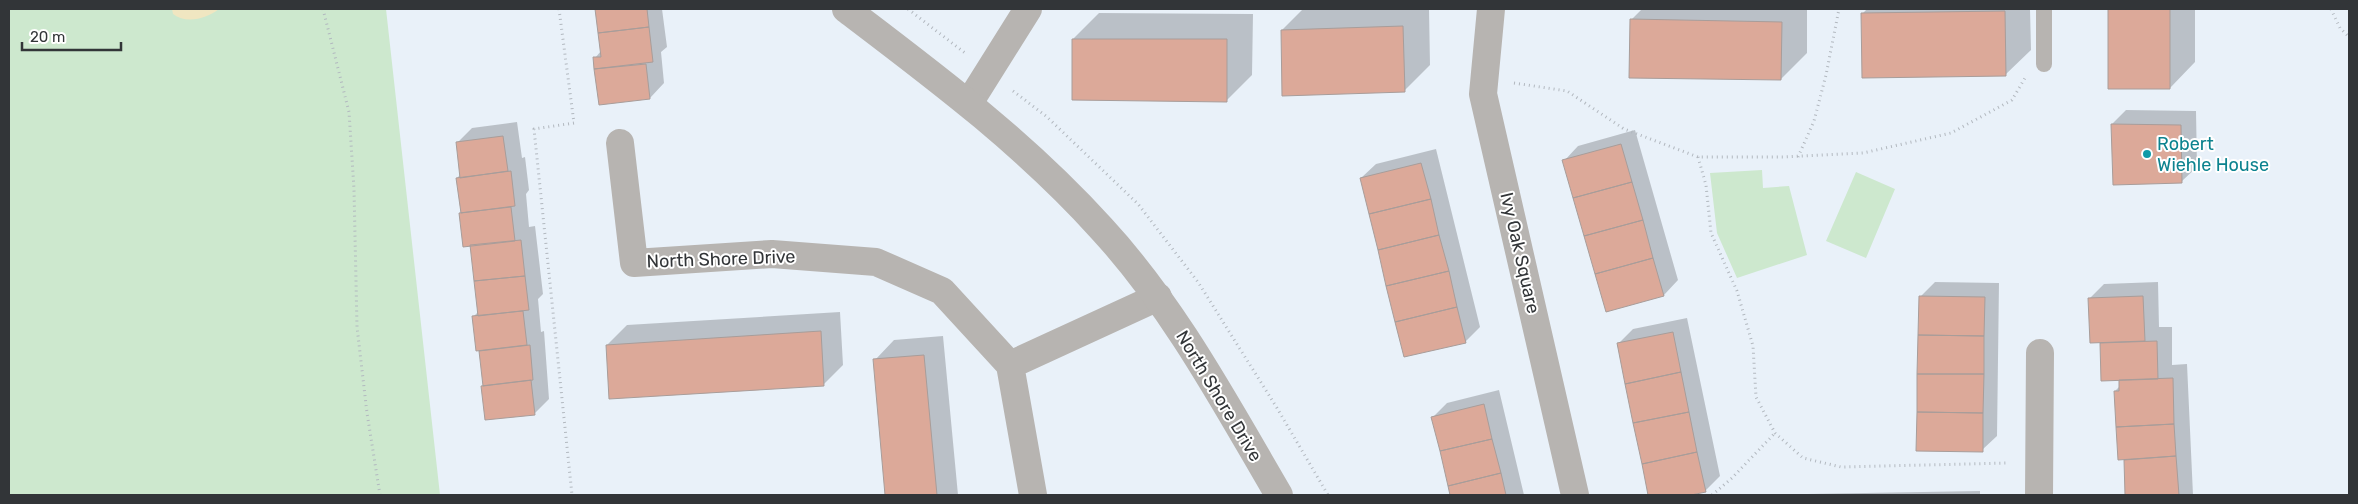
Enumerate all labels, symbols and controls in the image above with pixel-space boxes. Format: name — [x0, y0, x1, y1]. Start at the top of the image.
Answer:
scale bar — [22, 20, 121, 52]
text: 20 m — [30, 28, 65, 46]
place label: Robert Wiehle House — [2157, 133, 2269, 176]
marker: Robert Wiehle House — [2141, 148, 2153, 160]
street label: Ivy Oak Square — [1495, 190, 1545, 316]
street label: North Shore Drive — [646, 245, 796, 273]
street label: North Shore Drive — [1171, 326, 1267, 466]

